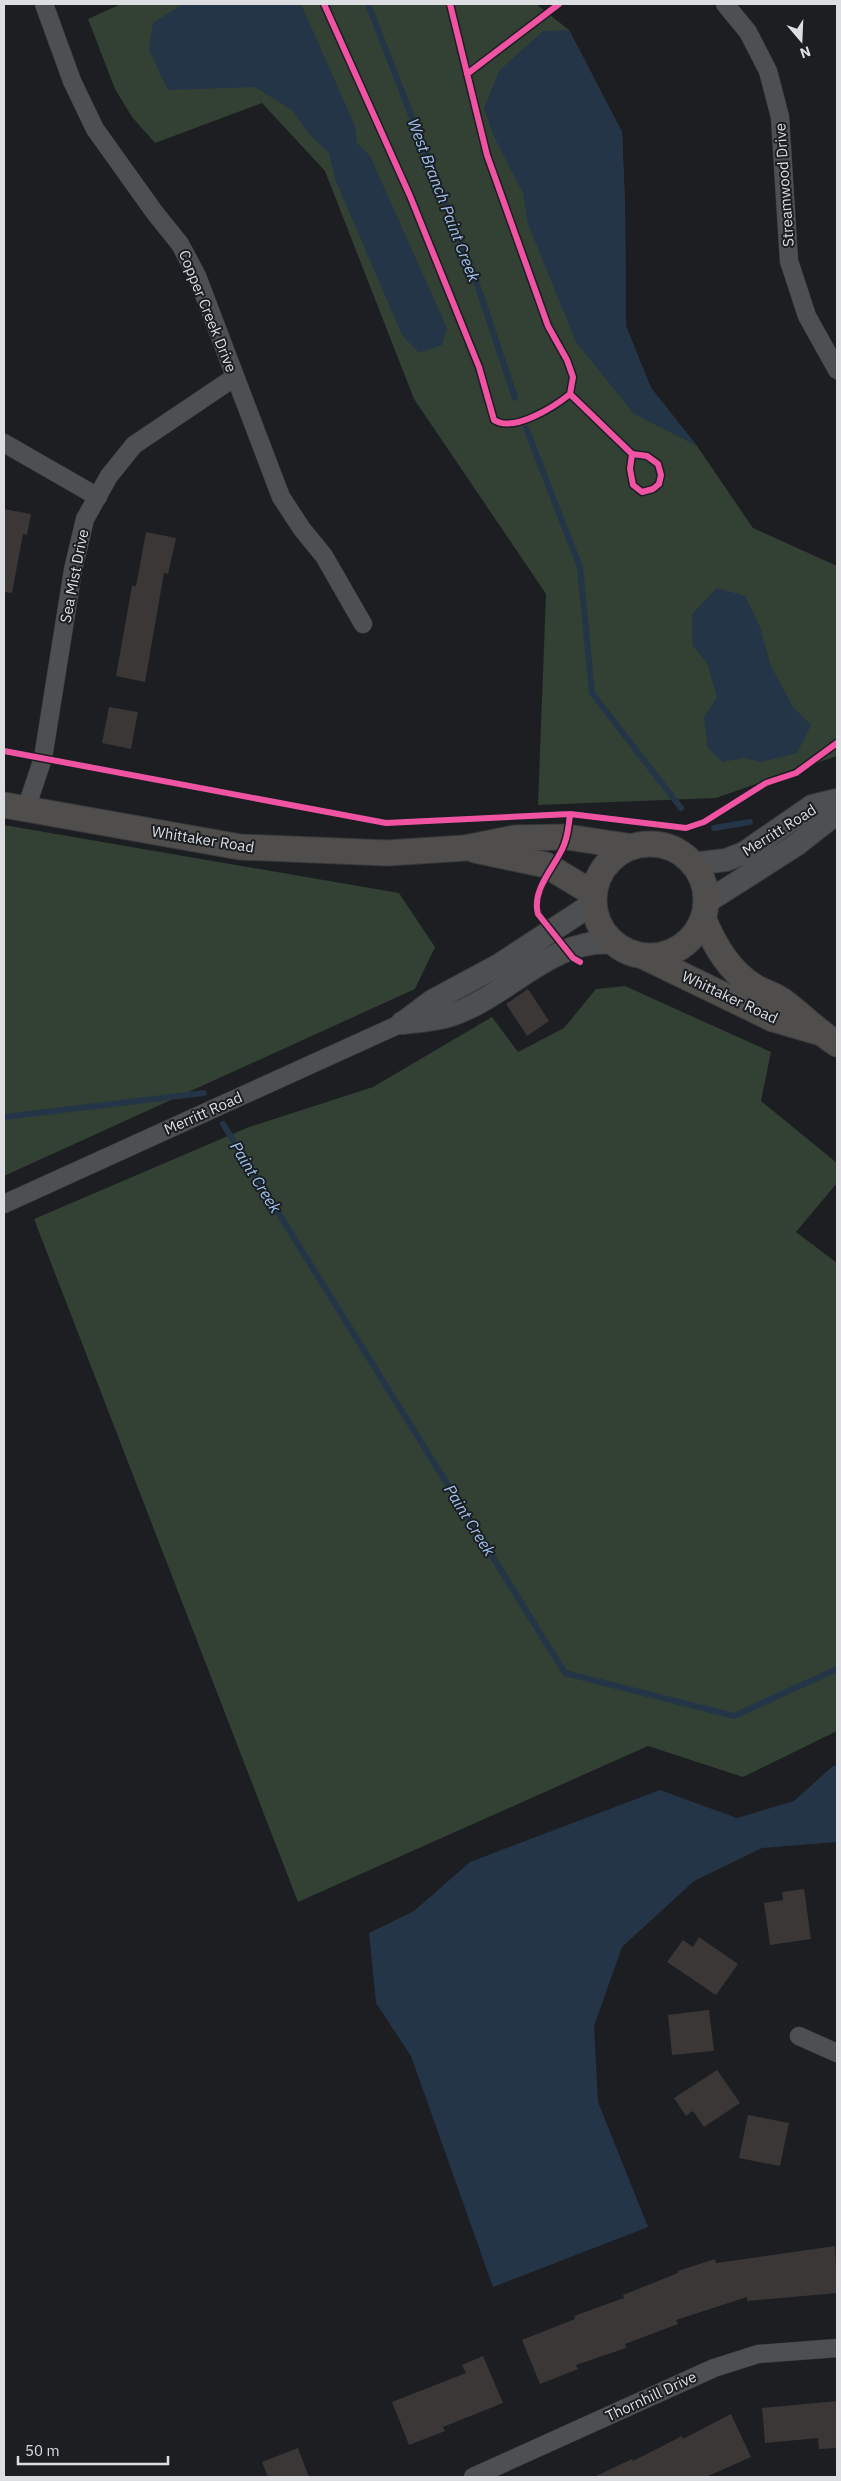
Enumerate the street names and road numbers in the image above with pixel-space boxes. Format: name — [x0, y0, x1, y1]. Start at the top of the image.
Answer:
street label: Streamwood Drive — [770, 122, 798, 248]
street label: Copper Creek Drive — [175, 247, 241, 375]
street label: Sea Mist Drive — [56, 527, 92, 625]
street label: Merritt Road — [739, 800, 819, 860]
street label: Whittaker Road — [150, 822, 256, 856]
street label: Whittaker Road — [679, 967, 781, 1027]
street label: Merritt Road — [161, 1087, 245, 1139]
street label: Thornhill Drive — [602, 2367, 700, 2425]

